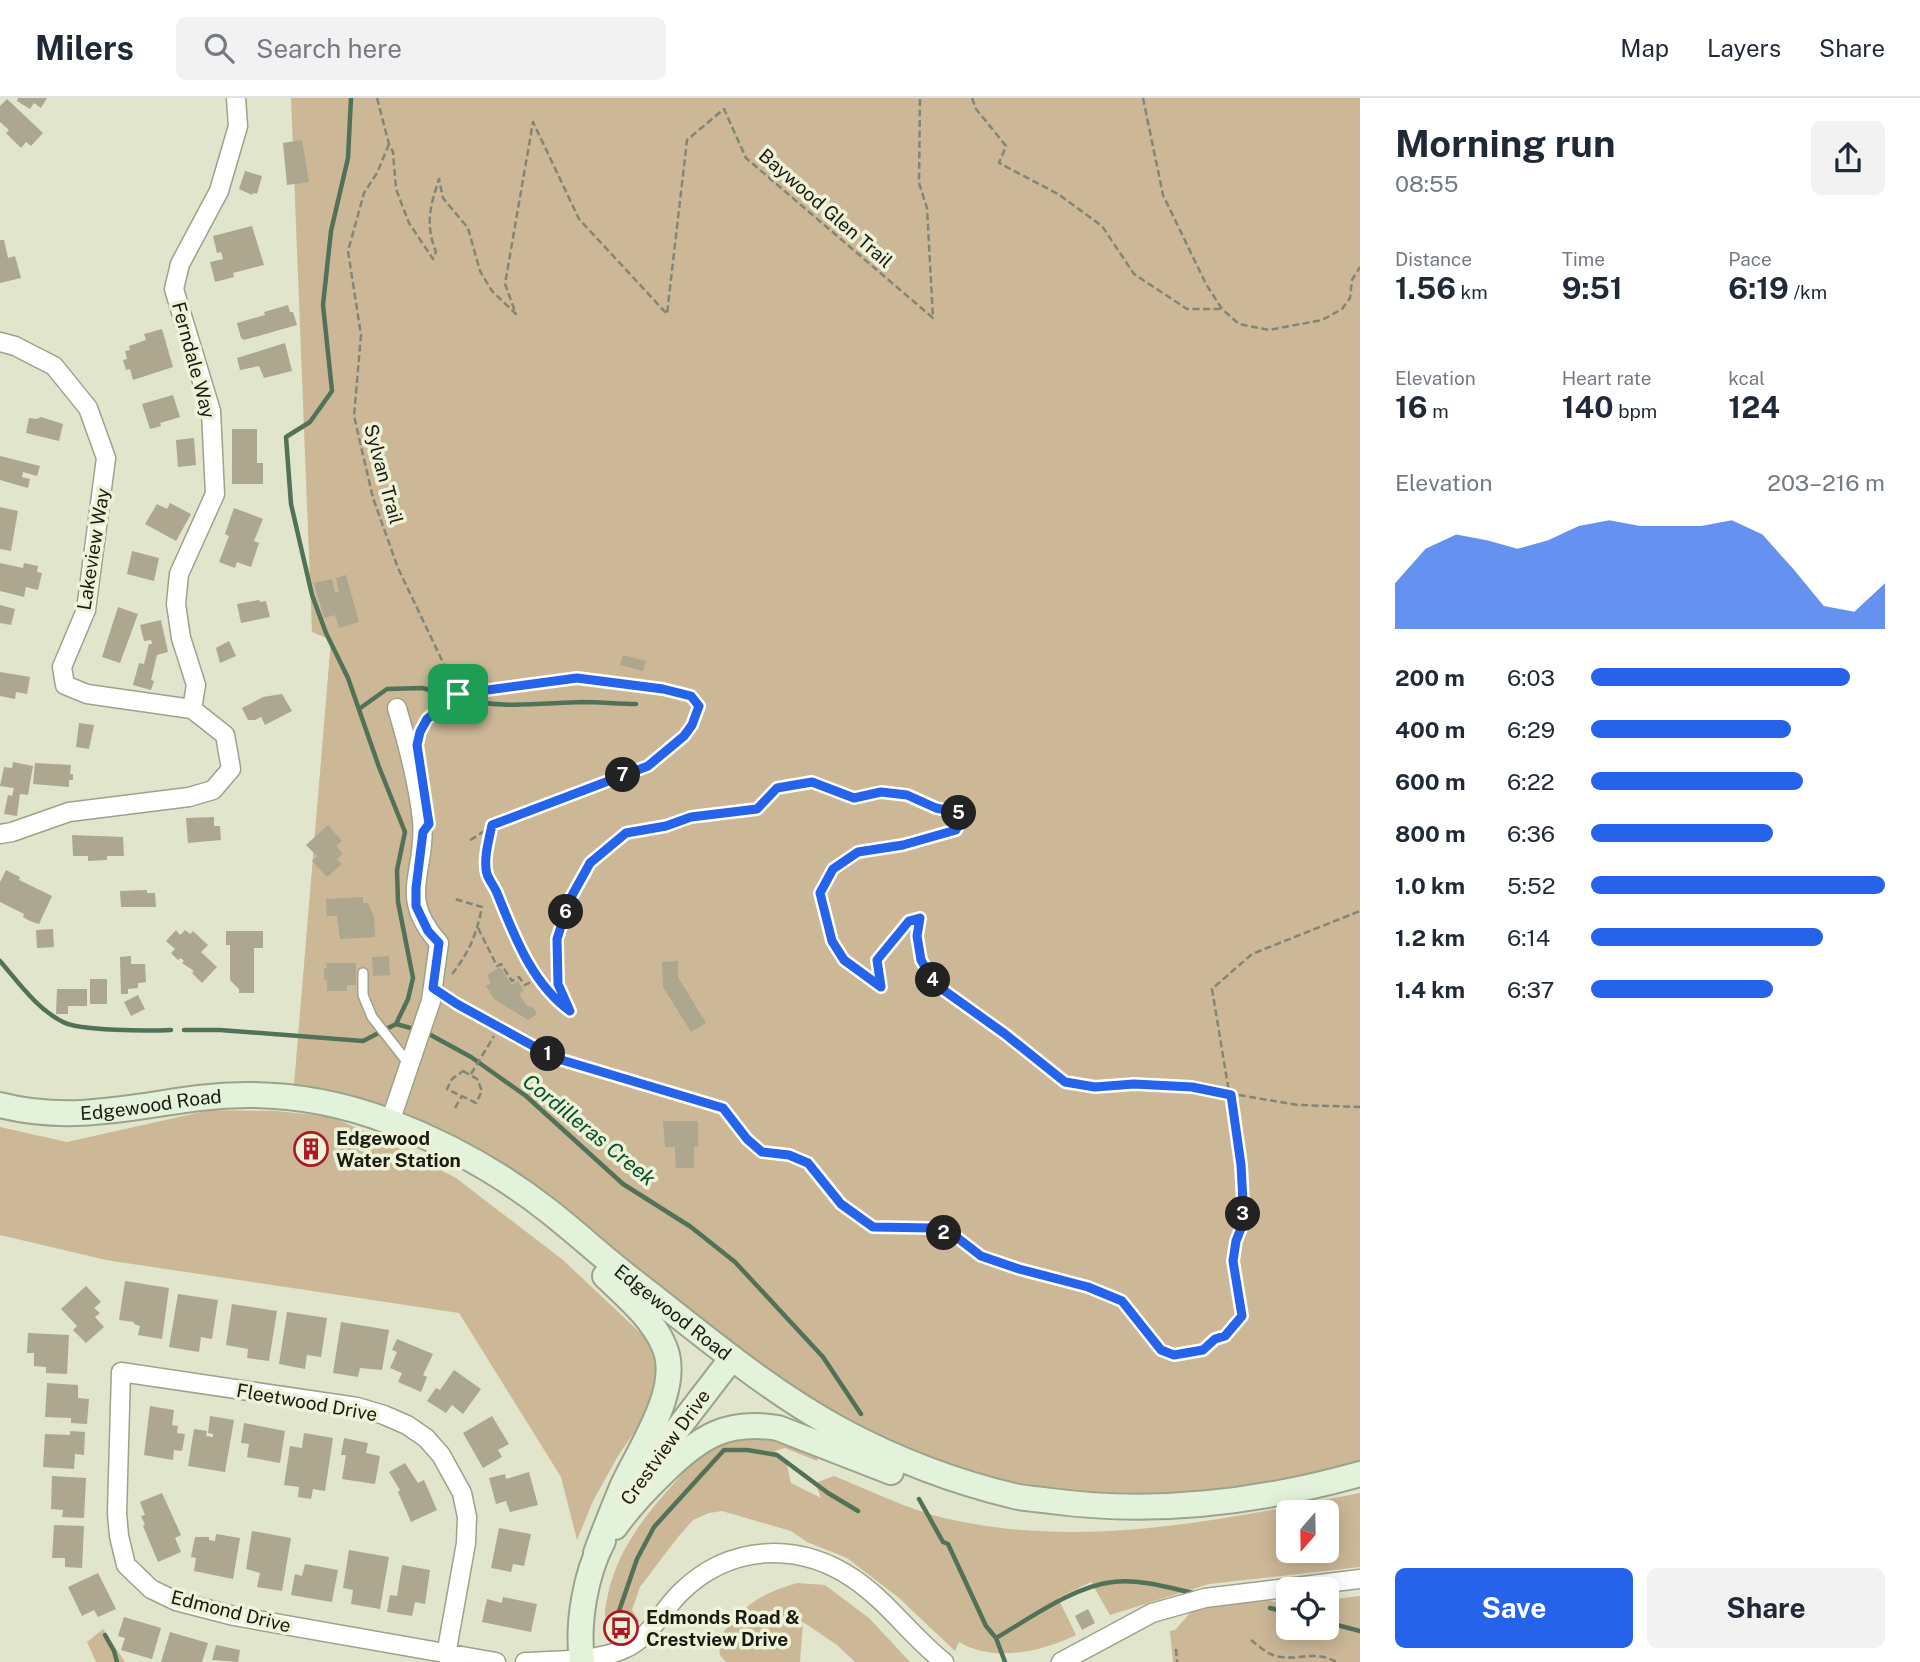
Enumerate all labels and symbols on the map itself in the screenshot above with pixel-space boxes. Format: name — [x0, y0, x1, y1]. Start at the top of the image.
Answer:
street label: Baywood Glen Trail — [755, 144, 897, 272]
street label: Ferndale Way — [168, 299, 220, 421]
street label: Sylvan Trail — [360, 422, 408, 526]
street label: Lakeview Way — [72, 486, 114, 612]
pin — [428, 664, 488, 724]
pin: 7 — [606, 758, 640, 792]
pin: 5 — [942, 796, 976, 830]
pin: 6 — [548, 894, 584, 930]
pin: 4 — [916, 962, 950, 998]
pin: 1 — [530, 1037, 566, 1072]
water label: Cordilleras Creek — [518, 1068, 661, 1191]
street label: Edgewood Road — [80, 1085, 222, 1124]
place label: Edgewood Water Station — [336, 1127, 461, 1171]
building icon: Edgewood Water Station — [292, 1130, 330, 1168]
pin: 3 — [1226, 1196, 1260, 1232]
pin: 2 — [926, 1216, 962, 1250]
street label: Edgewood Road — [610, 1259, 736, 1365]
street label: Fleetwood Drive — [235, 1379, 379, 1425]
street label: Crestview Drive — [616, 1385, 714, 1509]
north arrow — [1276, 1500, 1339, 1563]
street label: Edmond Drive — [169, 1585, 293, 1637]
place label: Edmonds Road & Crestview Drive — [646, 1606, 800, 1650]
bus stop icon: Edmonds Road & Crestview Drive — [602, 1609, 640, 1647]

